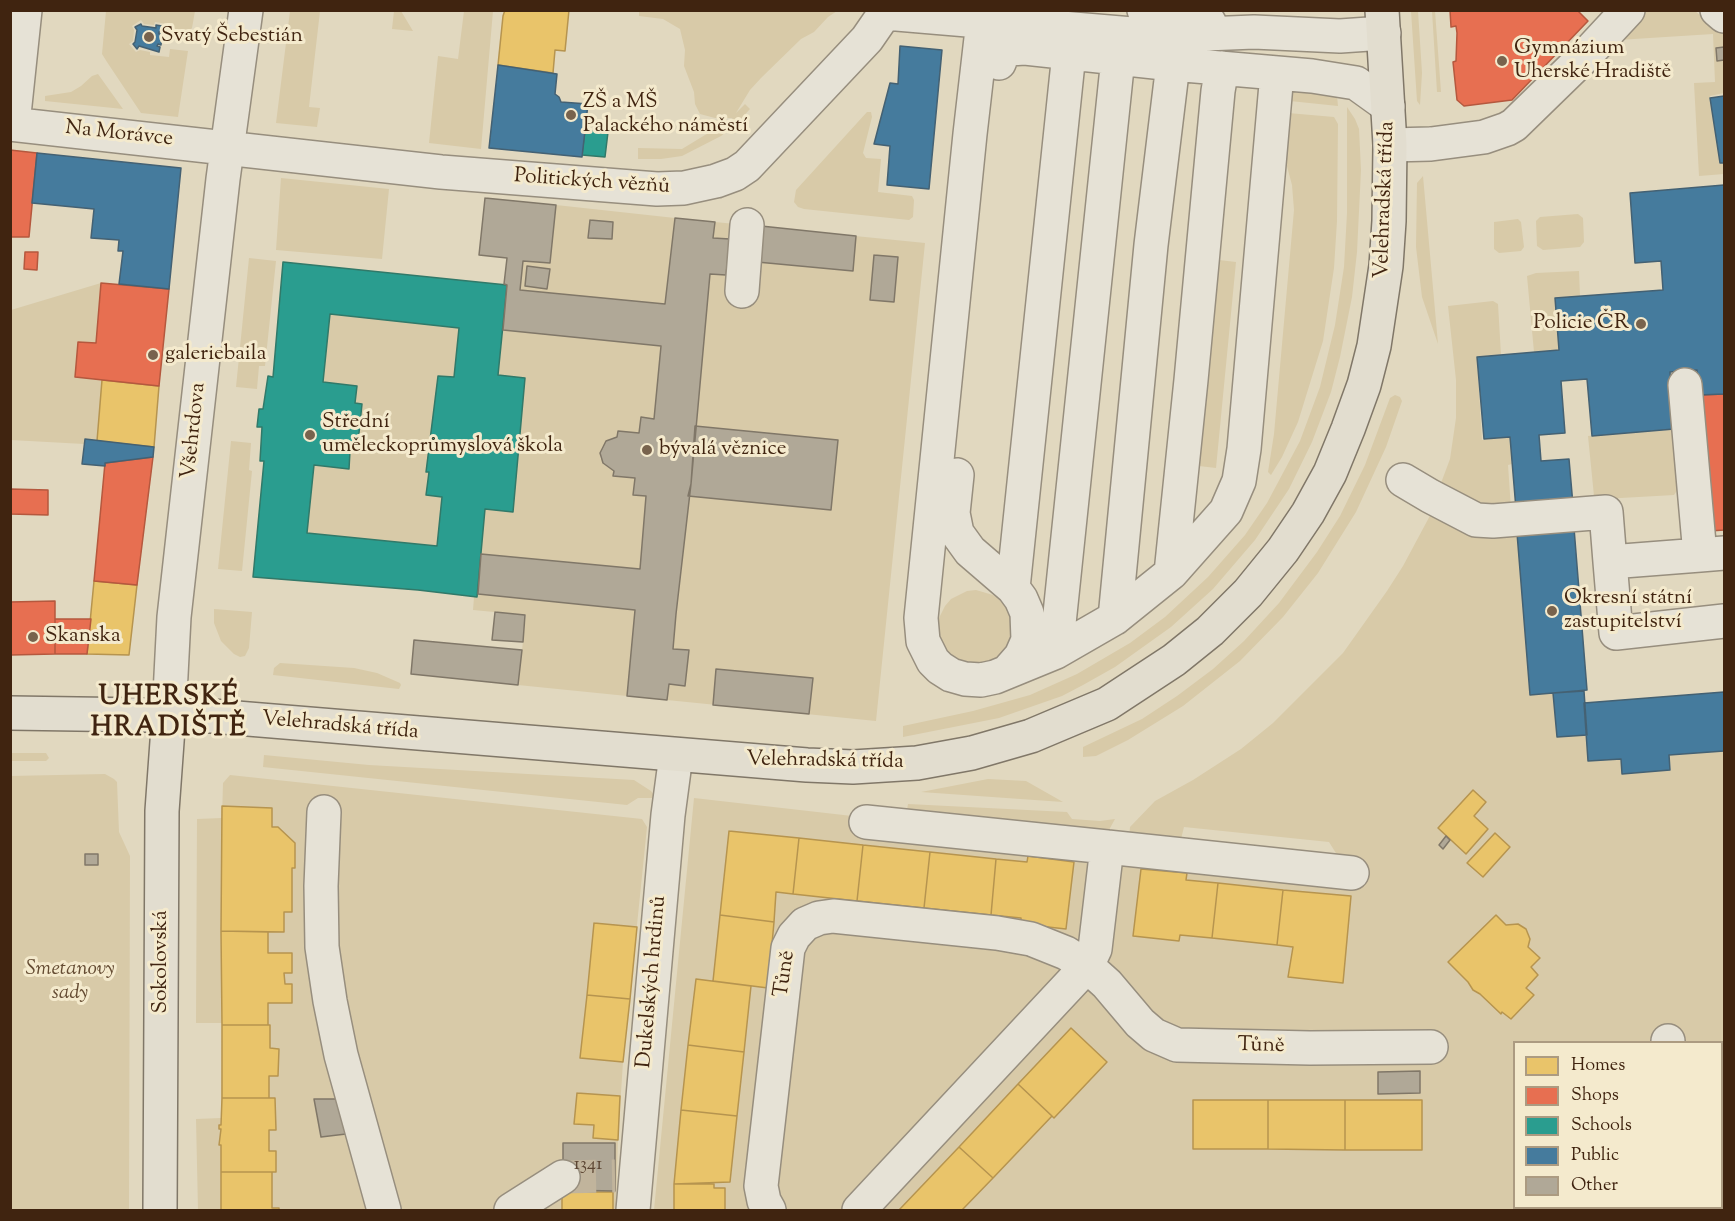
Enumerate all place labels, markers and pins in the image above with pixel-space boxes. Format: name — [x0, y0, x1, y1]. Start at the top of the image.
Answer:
place label: Svatý Šebestián — [161, 24, 303, 50]
marker: Svatý Šebestián — [142, 30, 156, 44]
place label: Gymnázium Uherské Hradiště — [1514, 36, 1671, 86]
marker: Gymnázium Uherské Hradiště — [1495, 54, 1509, 68]
place label: ZŠ a MŠ Palackého náměstí — [583, 90, 748, 140]
marker: ZŠ a MŠ Palackého náměstí — [564, 108, 578, 122]
place label: Policie ČR — [1533, 311, 1629, 337]
marker: Policie ČR — [1634, 317, 1648, 331]
place label: galeriebaila — [165, 342, 266, 368]
marker: galeriebaila — [146, 348, 160, 362]
place label: Střední uměleckoprůmyslová škola — [322, 410, 563, 460]
marker: Střední uměleckoprůmyslová škola — [303, 428, 317, 442]
place label: bývalá věznice — [659, 437, 787, 463]
marker: bývalá věznice — [640, 443, 654, 457]
place label: Okresní státní zastupitelství — [1564, 586, 1692, 636]
marker: Okresní státní zastupitelství — [1545, 604, 1559, 618]
place label: Skanska — [45, 624, 121, 650]
marker: Skanska — [26, 630, 40, 644]

